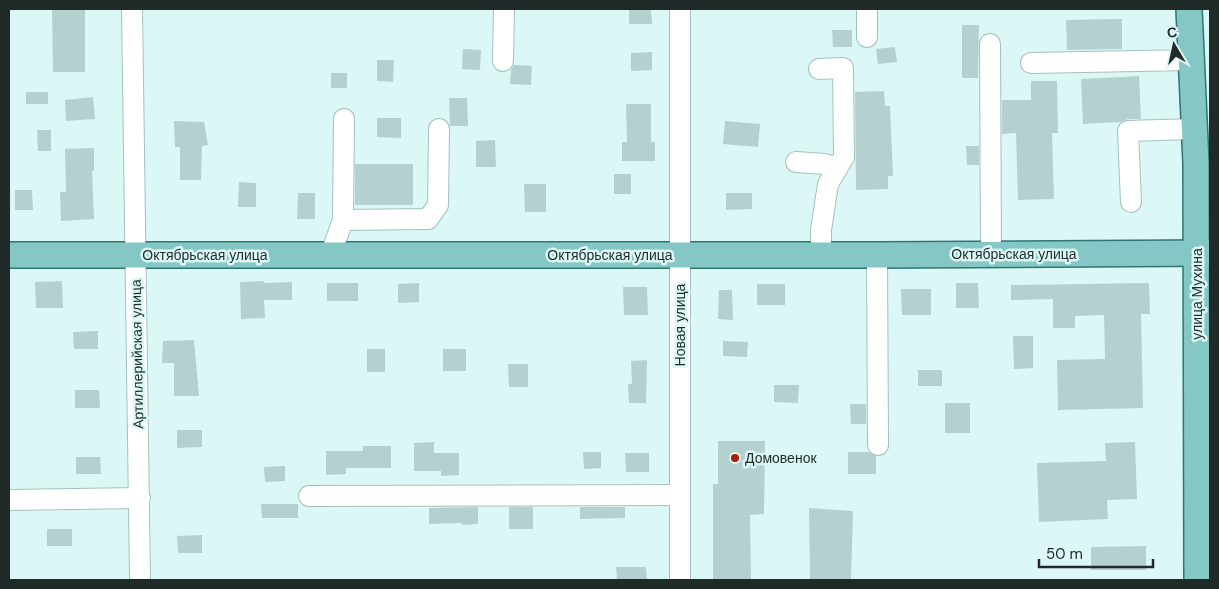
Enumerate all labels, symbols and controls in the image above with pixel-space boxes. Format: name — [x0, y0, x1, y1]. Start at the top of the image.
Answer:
north arrow — [1149, 20, 1199, 70]
text: С — [1166, 22, 1178, 42]
street label: Октябрьская улица — [951, 245, 1077, 263]
street label: Октябрьская улица — [142, 246, 268, 264]
street label: Октябрьская улица — [547, 246, 673, 264]
street label: улица Мухина — [1188, 248, 1206, 340]
street label: Артиллерийская улица — [127, 279, 147, 429]
street label: Новая улица — [671, 283, 689, 366]
place label: Домовенок — [745, 449, 817, 467]
marker: Домовенок — [729, 452, 741, 464]
scale bar — [1039, 536, 1153, 568]
text: 50 m — [1046, 544, 1083, 564]

